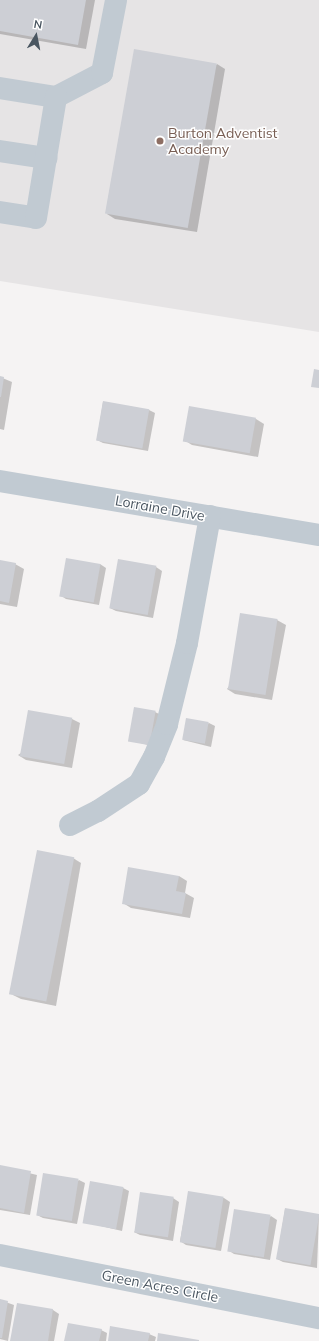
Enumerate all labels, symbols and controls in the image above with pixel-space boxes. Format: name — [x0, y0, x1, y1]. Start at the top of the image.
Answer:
north arrow — [16, 16, 56, 56]
text: N — [33, 17, 43, 32]
place label: Burton Adventist Academy — [168, 125, 278, 158]
marker: Burton Adventist Academy — [155, 136, 165, 146]
street label: Lorraine Drive — [114, 492, 206, 524]
street label: Green Acres Circle — [100, 1266, 220, 1306]

